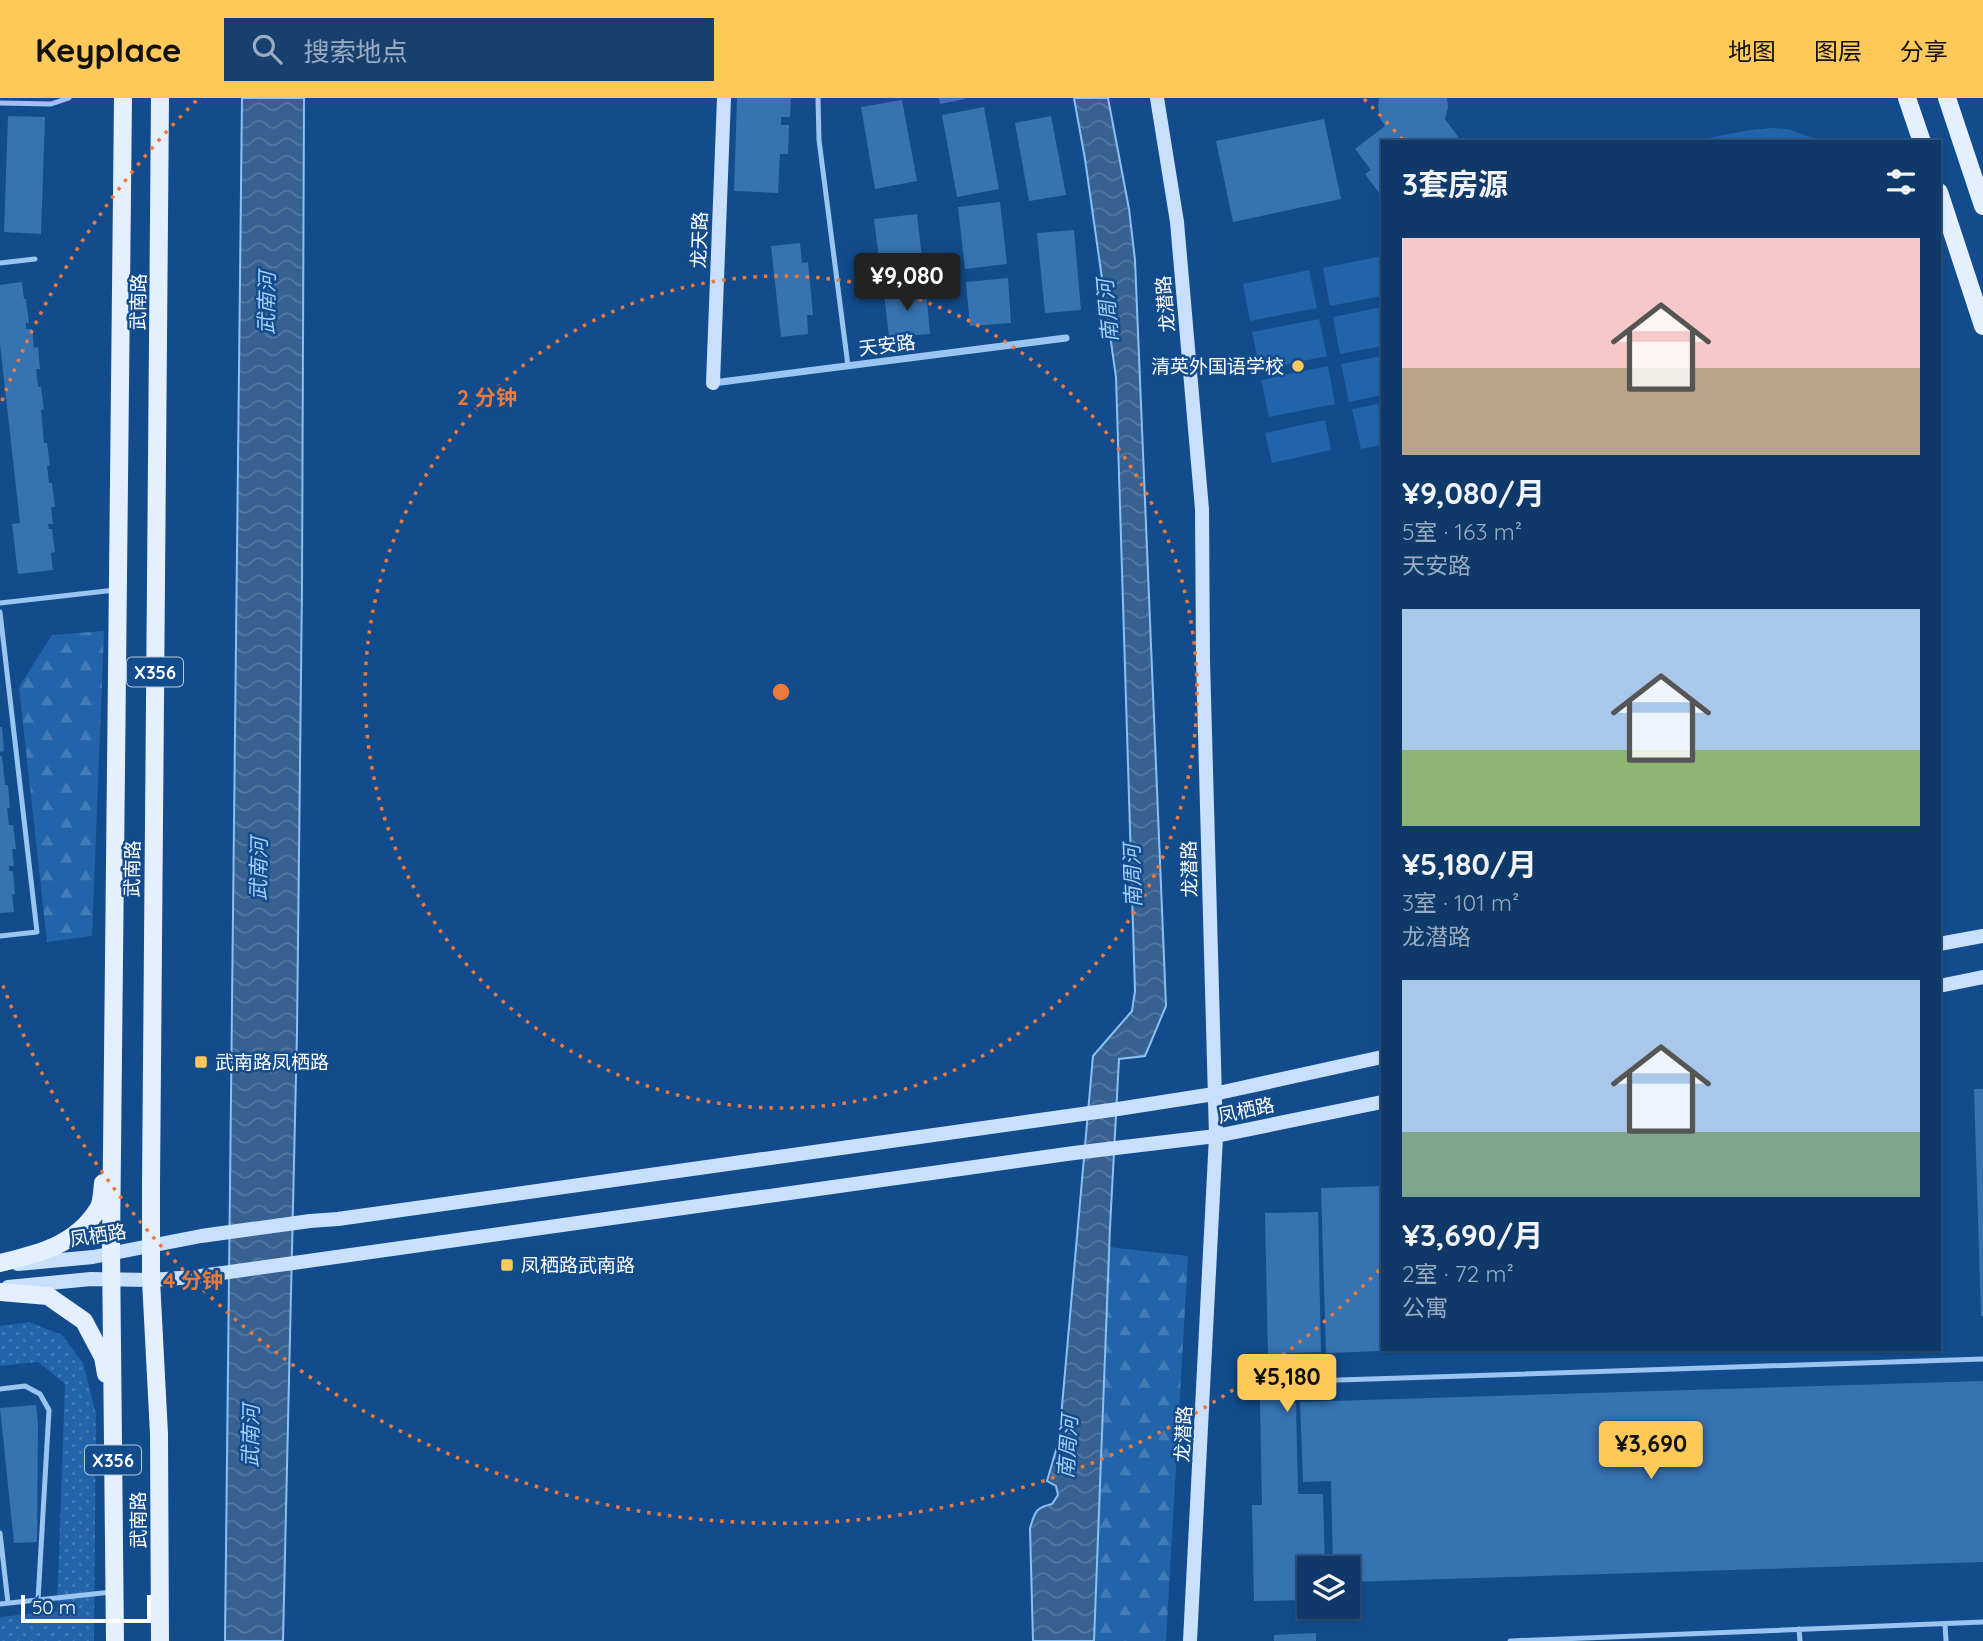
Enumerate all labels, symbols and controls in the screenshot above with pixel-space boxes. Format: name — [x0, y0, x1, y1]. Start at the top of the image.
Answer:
search box — [224, 18, 714, 81]
text: Keyplace — [35, 29, 182, 70]
icon: search — [248, 30, 286, 68]
text: 搜索地点 — [304, 35, 408, 68]
text: 地图 — [1728, 36, 1776, 66]
text: 图层 — [1814, 36, 1862, 66]
text: 分享 — [1900, 36, 1948, 66]
icon: filters — [1882, 163, 1920, 201]
text: 3套房源 — [1402, 165, 1508, 203]
street label: 龙天路 — [686, 211, 712, 269]
pin: ¥9,080 — [850, 254, 964, 313]
text: ¥9,080 — [870, 261, 944, 290]
water label: 武南河 — [252, 267, 280, 335]
street label: 武南路 — [126, 273, 150, 331]
water label: 南周河 — [1091, 275, 1123, 344]
street label: 龙潜路 — [1151, 275, 1179, 333]
icon: home — [1598, 284, 1724, 410]
street label: 天安路 — [857, 330, 917, 360]
place label: 清英外国语学校 — [1151, 354, 1284, 378]
marker: 清英外国语学校 — [1290, 358, 1306, 374]
text: 2 分钟 — [457, 384, 517, 410]
text: ¥9,080/月 — [1402, 474, 1545, 512]
text: 5室 · 163 m² — [1402, 517, 1522, 546]
text: 天安路 — [1402, 551, 1471, 580]
icon: home — [1598, 655, 1724, 781]
road number: X356 — [127, 658, 183, 686]
centre of rings — [769, 680, 793, 704]
water label: 武南河 — [244, 833, 272, 901]
street label: 武南路 — [120, 840, 144, 898]
water label: 南周河 — [1118, 840, 1146, 908]
street label: 龙潜路 — [1177, 840, 1201, 898]
text: ¥5,180/月 — [1402, 845, 1537, 883]
text: 3室 · 101 m² — [1402, 888, 1519, 917]
text: 龙潜路 — [1402, 922, 1471, 951]
icon: home — [1598, 1026, 1724, 1152]
place label: 武南路凤栖路 — [215, 1050, 329, 1074]
marker: 武南路凤栖路 — [193, 1054, 209, 1070]
street label: 凤栖路 — [1216, 1092, 1276, 1128]
text: ¥3,690/月 — [1402, 1216, 1543, 1254]
street label: 凤栖路 — [68, 1219, 128, 1251]
place label: 凤栖路武南路 — [521, 1253, 635, 1277]
marker: 凤栖路武南路 — [499, 1257, 515, 1273]
text: 2室 · 72 m² — [1402, 1259, 1514, 1288]
text: 4 分钟 — [163, 1267, 223, 1293]
text: 公寓 — [1402, 1293, 1448, 1322]
pin: ¥5,180 — [1230, 1354, 1344, 1414]
text: ¥5,180 — [1253, 1362, 1321, 1391]
water label: 武南河 — [236, 1400, 264, 1468]
street label: 龙潜路 — [1170, 1405, 1196, 1463]
water label: 南周河 — [1052, 1411, 1082, 1479]
pin: ¥3,690 — [1594, 1422, 1708, 1481]
text: ¥3,690 — [1615, 1429, 1687, 1458]
road number: X356 — [85, 1446, 141, 1475]
street label: 武南路 — [126, 1491, 150, 1549]
map controls — [1297, 1556, 1360, 1619]
button: layers — [1297, 1556, 1360, 1619]
scale bar — [21, 1592, 150, 1624]
text: 50 m — [32, 1595, 76, 1619]

